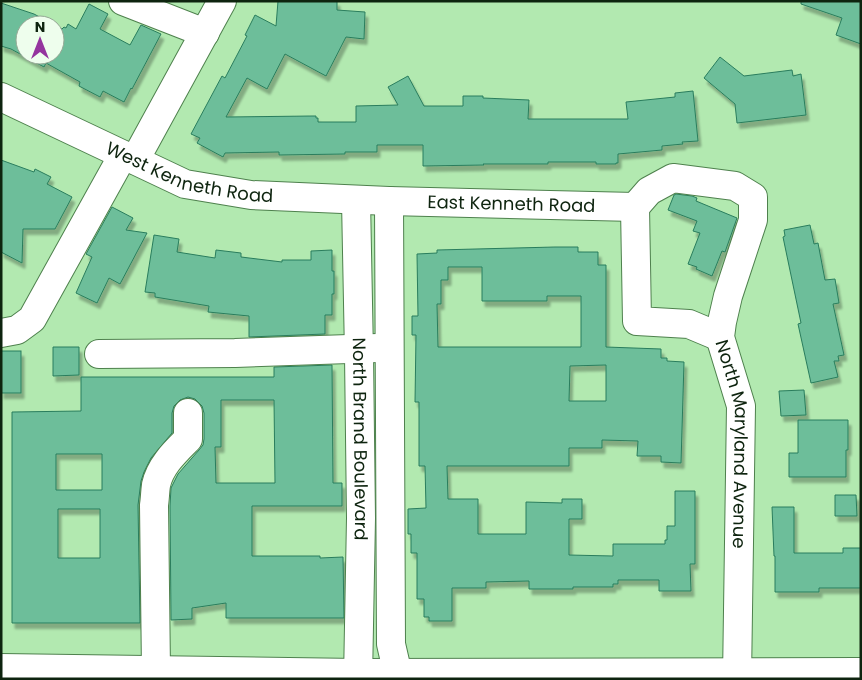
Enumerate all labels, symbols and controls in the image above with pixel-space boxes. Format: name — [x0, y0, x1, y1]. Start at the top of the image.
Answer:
north arrow — [15, 15, 65, 65]
text: N — [35, 17, 45, 37]
street label: West Kenneth Road — [102, 135, 274, 208]
street label: East Kenneth Road — [427, 189, 596, 218]
street label: North Brand Boulevard — [347, 337, 374, 541]
street label: North Maryland Avenue — [710, 337, 754, 549]

